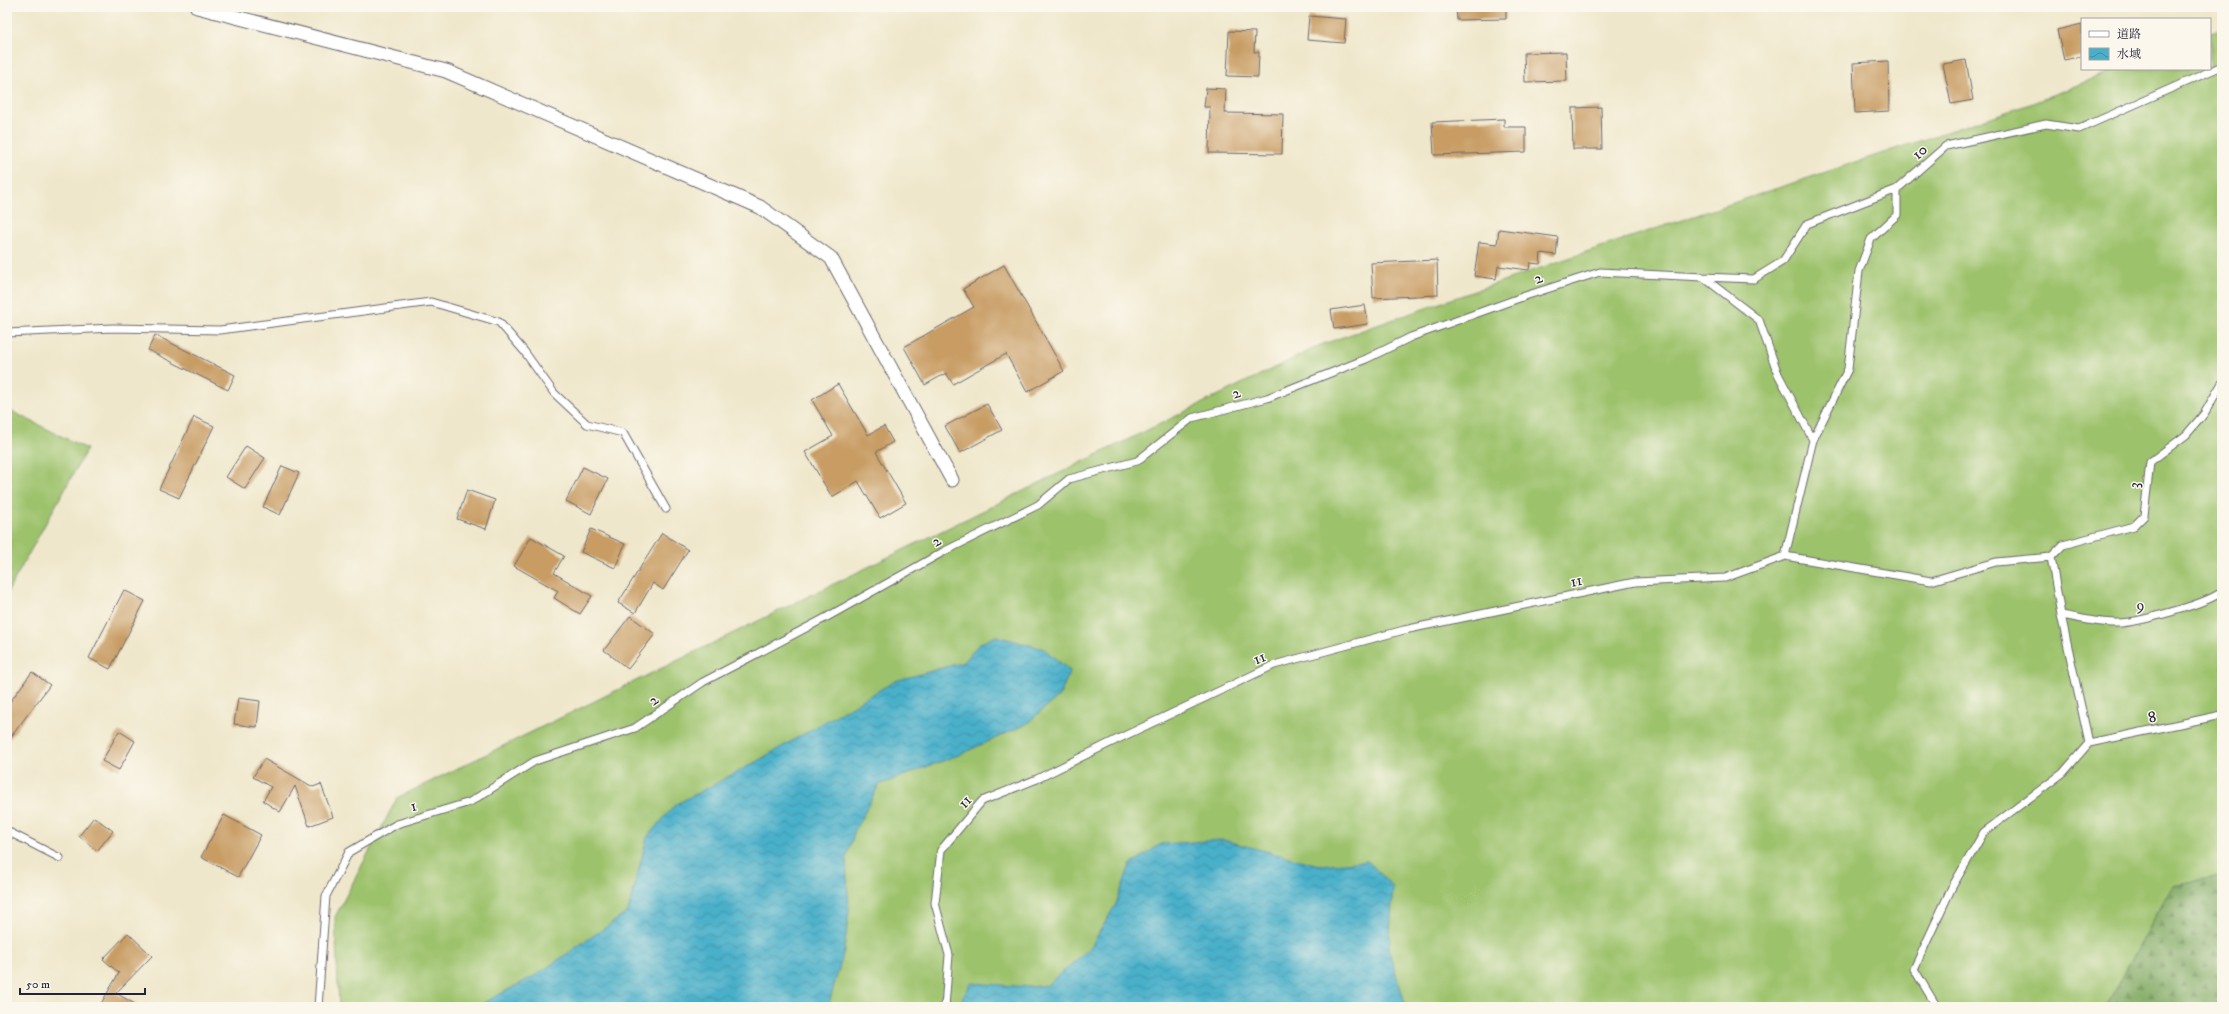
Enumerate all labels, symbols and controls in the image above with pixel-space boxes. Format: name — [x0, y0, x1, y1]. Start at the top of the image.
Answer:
legend — [2081, 18, 2211, 70]
text: 道路 — [2117, 27, 2141, 42]
text: 水域 — [2117, 47, 2141, 62]
street label: 10 — [1908, 139, 1932, 164]
street label: 2 — [1532, 267, 1545, 289]
street label: 2 — [1230, 382, 1243, 404]
street label: 3 — [2124, 481, 2144, 489]
street label: 2 — [928, 530, 945, 552]
street label: 11 — [1568, 570, 1584, 592]
street label: 9 — [2133, 594, 2146, 616]
street label: 11 — [1250, 646, 1269, 669]
street label: 2 — [645, 689, 663, 710]
street label: 8 — [2146, 706, 2158, 728]
street label: 11 — [953, 791, 976, 813]
street label: 1 — [408, 795, 419, 816]
scale bar — [20, 970, 145, 996]
text: 50 m — [26, 977, 50, 992]

